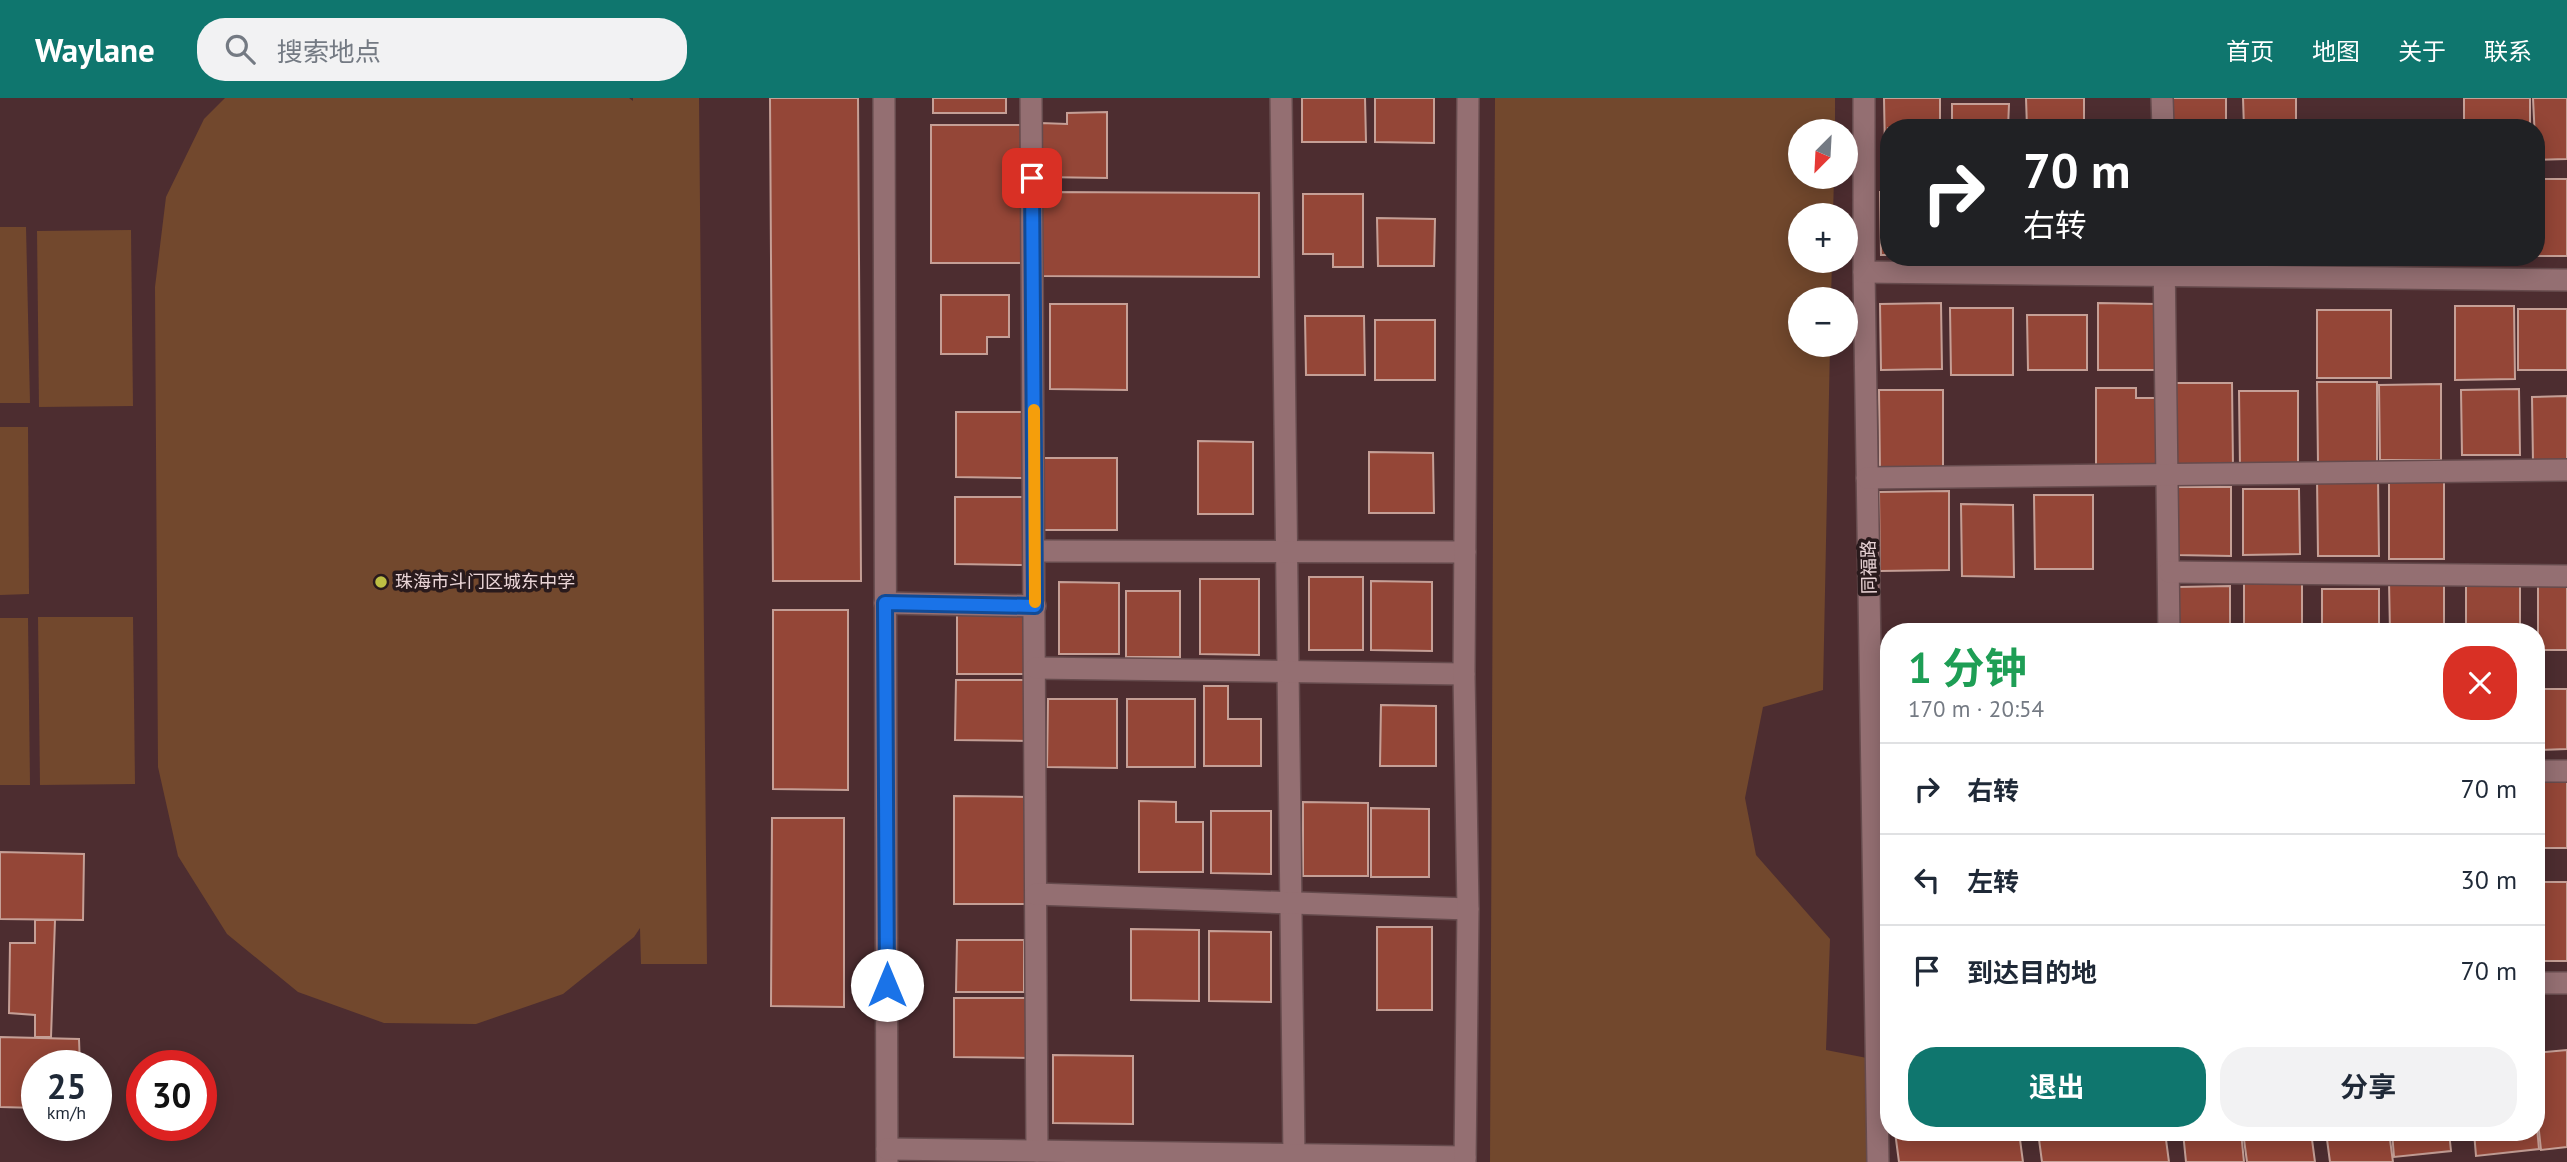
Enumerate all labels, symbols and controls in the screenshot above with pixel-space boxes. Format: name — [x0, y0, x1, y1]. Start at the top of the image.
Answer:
search box — [197, 18, 687, 81]
text: Waylane — [35, 28, 155, 71]
icon: search — [221, 30, 259, 68]
text: 搜索地点 — [277, 35, 381, 68]
text: 首页 — [2226, 36, 2274, 67]
text: 地图 — [2312, 36, 2360, 67]
text: 关于 — [2398, 36, 2446, 67]
text: 联系 — [2484, 36, 2532, 67]
north arrow — [1788, 119, 1858, 189]
map controls — [1788, 119, 1858, 357]
text: 70 m — [2023, 138, 2130, 202]
icon: right — [1908, 147, 1999, 238]
pin — [1002, 148, 1062, 208]
icon: arrive — [1013, 159, 1051, 197]
button: + — [1788, 203, 1858, 273]
text: 右转 — [2023, 204, 2087, 246]
button: − — [1788, 287, 1858, 357]
street label: 同福路 — [1857, 540, 1880, 594]
place label: 珠海市斗门区城东中学 — [395, 570, 575, 593]
marker: 珠海市斗门区城东中学 — [373, 574, 389, 590]
text: 1 分钟 — [1908, 640, 2026, 695]
button: close — [2443, 646, 2517, 720]
text: 170 m · 20:54 — [1908, 694, 2044, 723]
icon: right — [1908, 770, 1946, 808]
text: 70 m — [2461, 772, 2517, 805]
text: 右转 — [1967, 774, 2019, 807]
icon: left — [1908, 861, 1946, 899]
text: 30 m — [2461, 863, 2517, 896]
text: 左转 — [1967, 865, 2019, 898]
position arrow — [850, 948, 924, 1022]
icon: arrive — [1908, 952, 1946, 990]
text: 70 m — [2461, 954, 2517, 987]
text: 到达目的地 — [1967, 956, 2097, 989]
button: 退出 — [1908, 1047, 2206, 1127]
button: 分享 — [2220, 1047, 2517, 1127]
speed limit sign: 30 — [126, 1050, 217, 1141]
text: 25 — [47, 1063, 86, 1109]
text: km/h — [47, 1101, 86, 1124]

